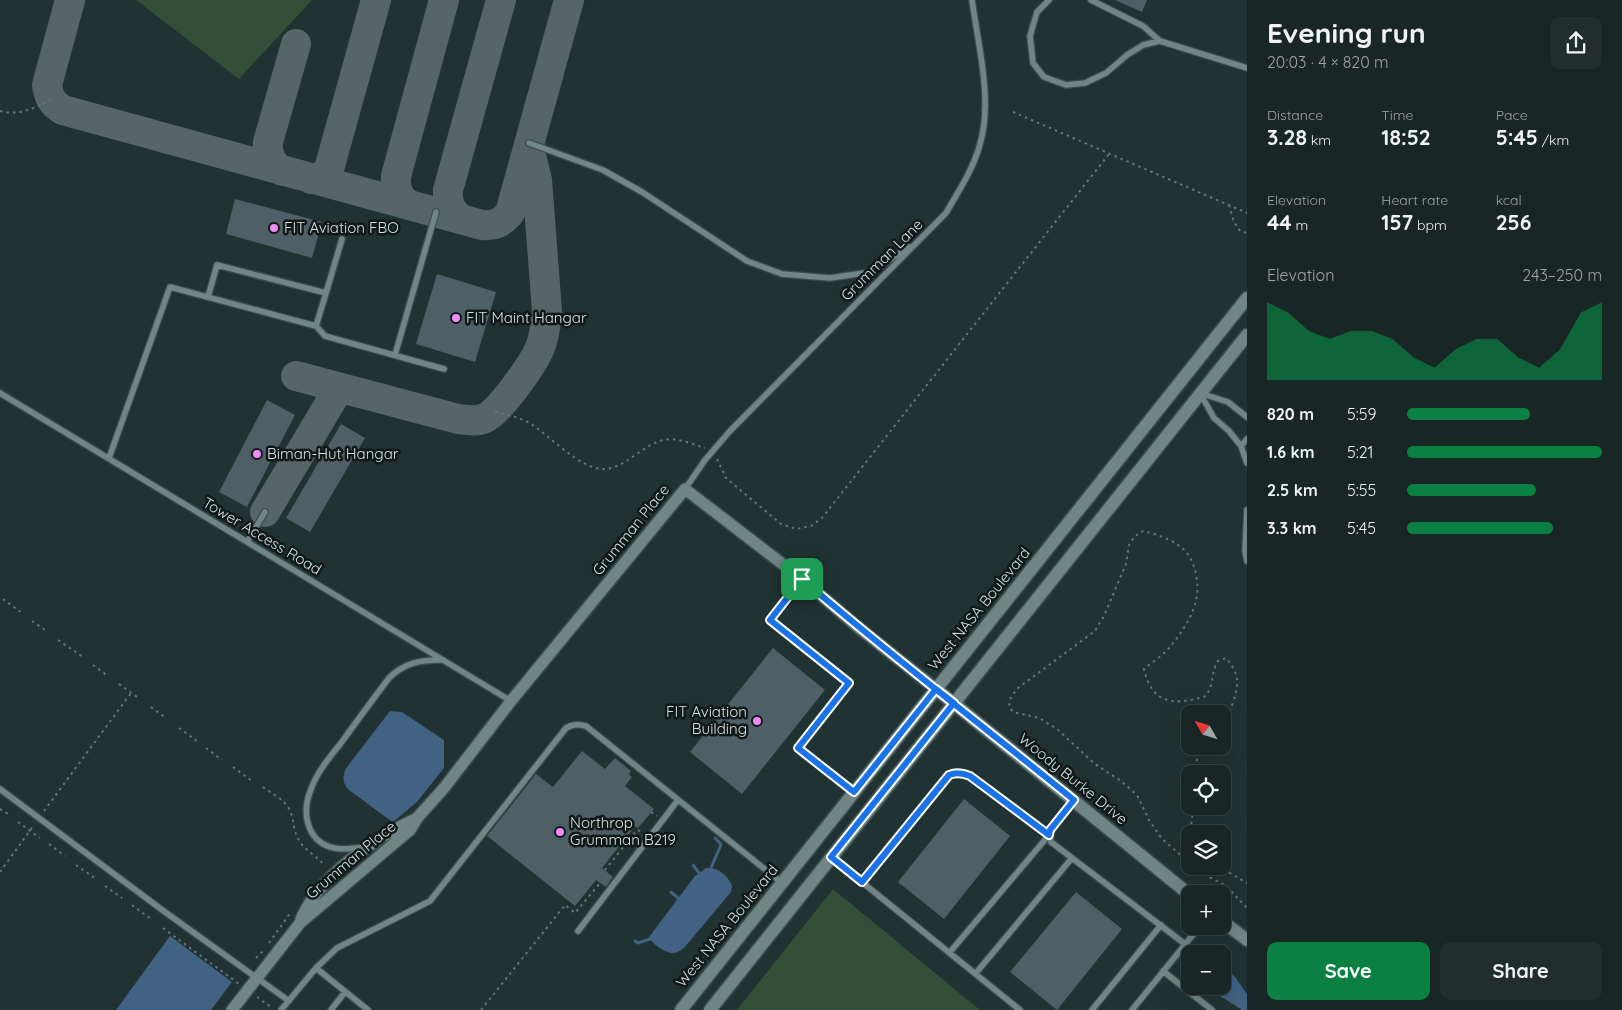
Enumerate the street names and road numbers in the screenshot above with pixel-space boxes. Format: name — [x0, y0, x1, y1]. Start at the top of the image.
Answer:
street label: Grumman Lane — [837, 215, 927, 305]
street label: Grumman Place — [588, 480, 673, 579]
street label: Tower Access Road — [199, 493, 325, 578]
street label: West NASA Boulevard — [923, 543, 1034, 674]
street label: Woody Burke Drive — [1015, 729, 1132, 828]
street label: Grumman Place — [302, 816, 400, 903]
street label: West NASA Boulevard — [671, 860, 782, 991]

